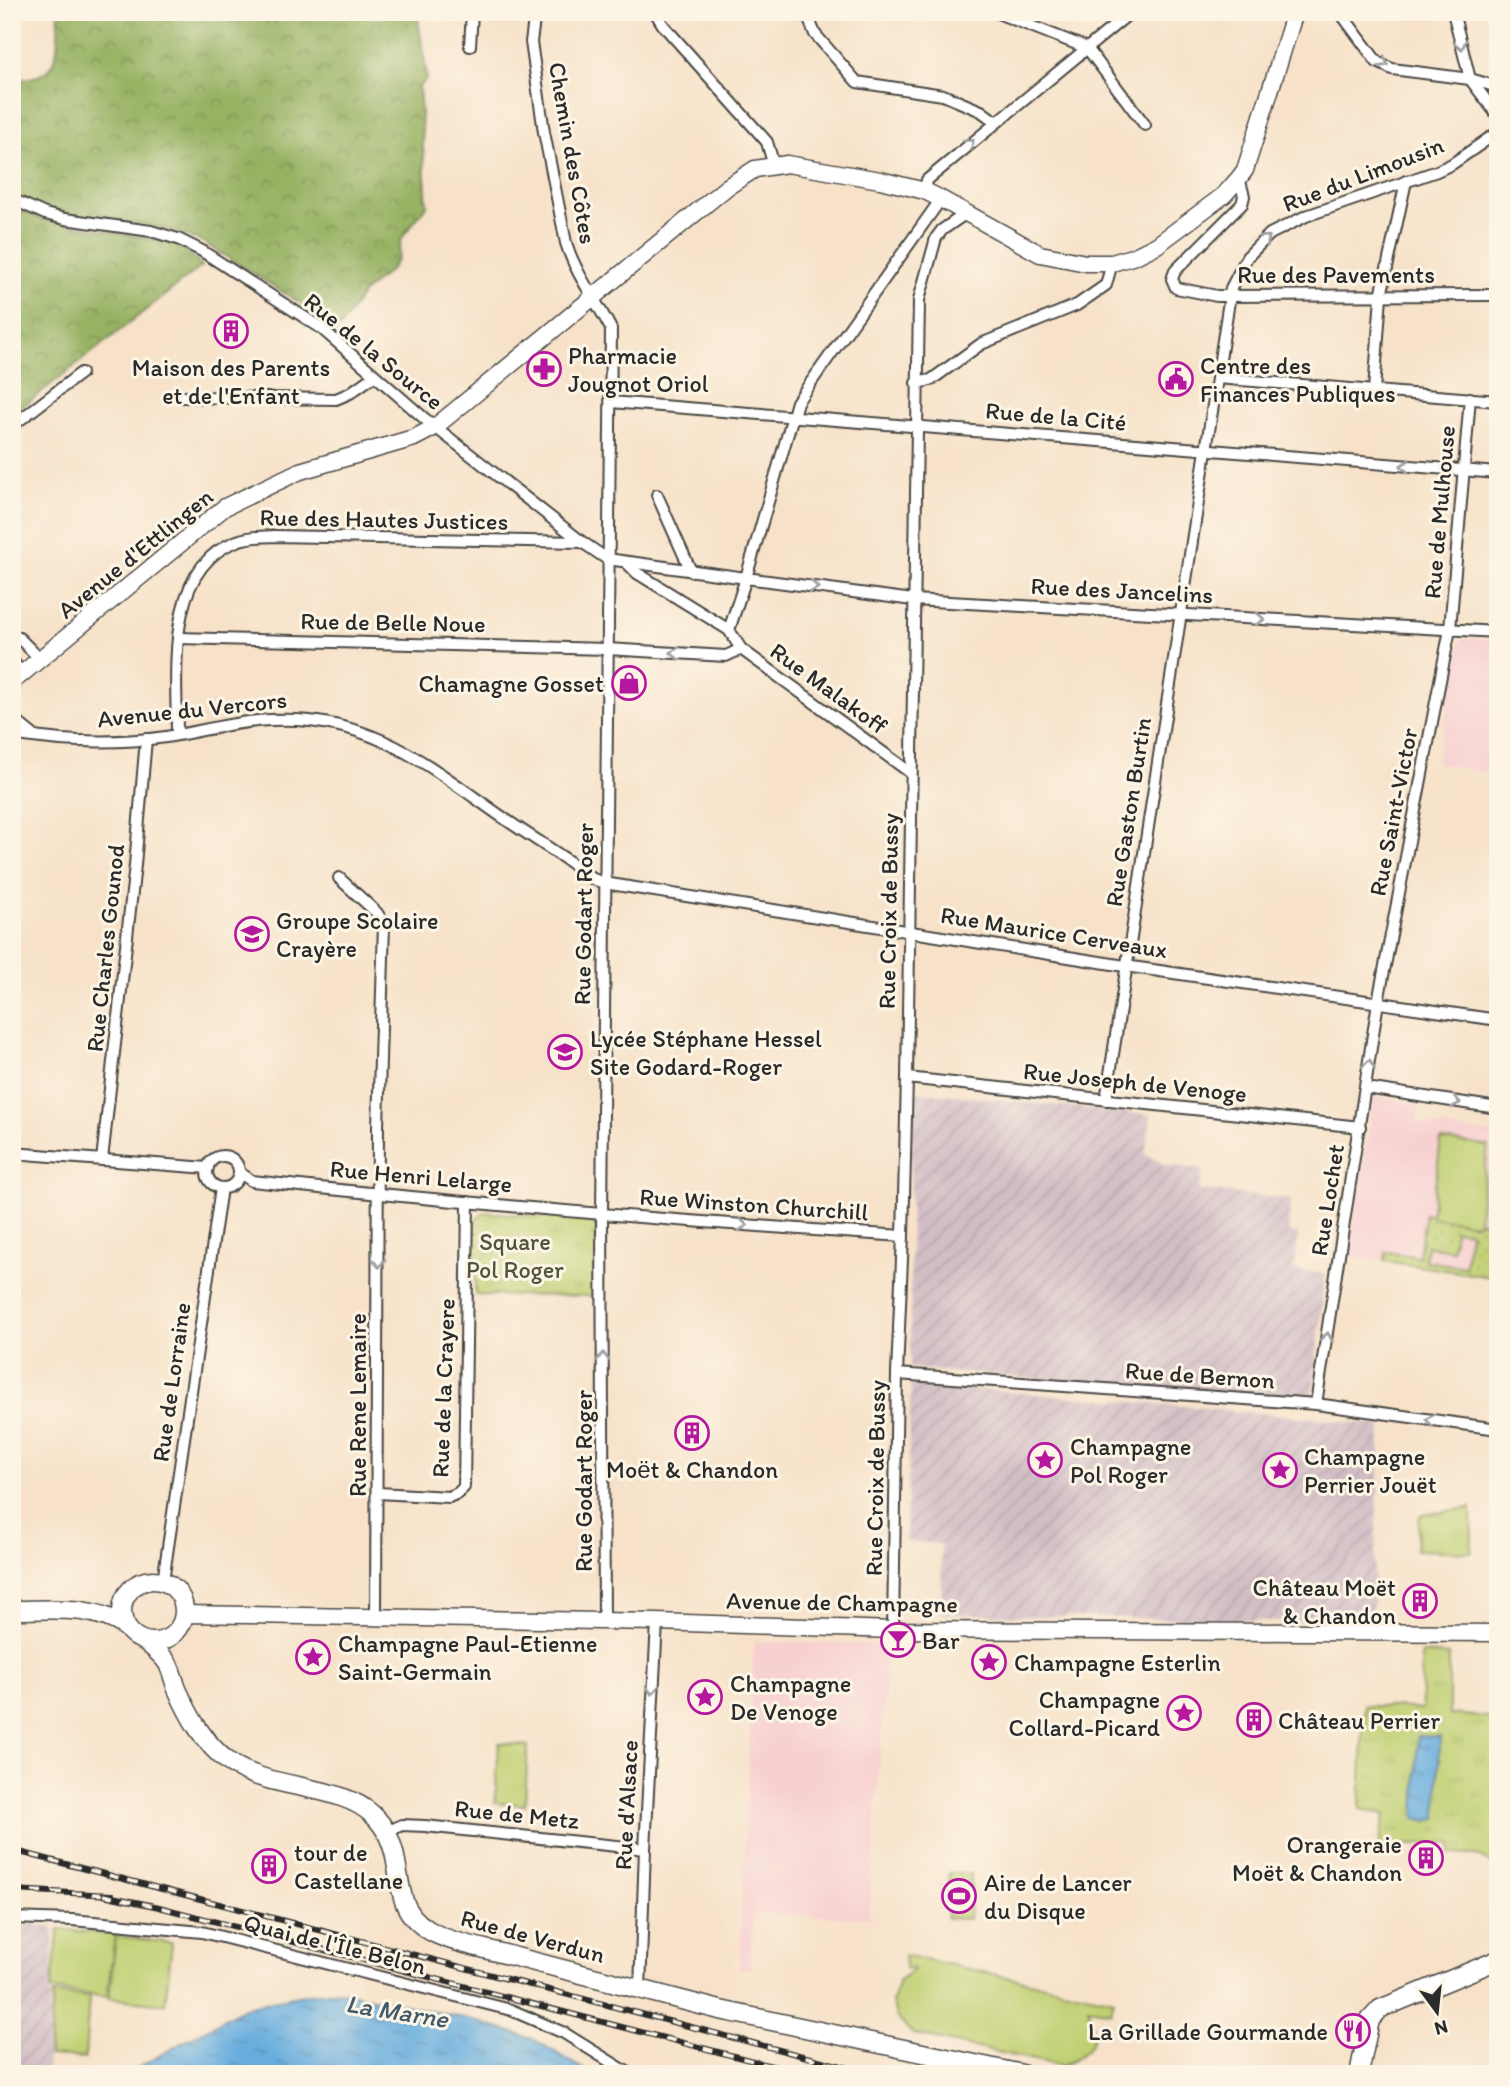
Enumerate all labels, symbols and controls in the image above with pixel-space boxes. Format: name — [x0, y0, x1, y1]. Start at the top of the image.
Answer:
one-way arrow — [1453, 39, 1467, 51]
one-way arrow — [1376, 55, 1389, 68]
street label: Chemin des Côtes — [543, 60, 603, 246]
street label: Rue du Limousin — [1278, 130, 1448, 218]
one-way arrow — [962, 139, 975, 151]
one-way arrow — [1258, 235, 1271, 247]
street label: Rue des Pavements — [1237, 260, 1435, 289]
street label: Rue de la Source — [299, 286, 449, 416]
building icon: Maison des Parents et de l'Enfant — [212, 312, 250, 350]
place label: Pharmacie Jougnot Oriol — [568, 341, 709, 398]
pharmacy icon: Pharmacie Jougnot Oriol — [525, 350, 563, 388]
place label: Centre des Finances Publiques — [1200, 351, 1396, 408]
place label: Maison des Parents et de l'Enfant — [132, 353, 330, 410]
public building icon: Centre des Finances Publiques — [1157, 360, 1195, 398]
street label: Rue de la Cité — [984, 395, 1128, 437]
street label: Rue de Mulhouse — [1417, 424, 1461, 600]
one-way arrow — [1400, 459, 1411, 474]
street label: Avenue d'Ettlingen — [52, 481, 219, 624]
street label: Rue des Hautes Justices — [260, 502, 508, 536]
street label: Rue des Jancelins — [1030, 571, 1214, 609]
one-way arrow — [808, 580, 819, 595]
street label: Rue de Belle Noue — [300, 606, 486, 638]
one-way arrow — [1255, 611, 1266, 626]
street label: Rue Malakoff — [765, 636, 894, 740]
one-way arrow — [669, 646, 680, 661]
shop icon: Chamagne Gosset — [610, 664, 648, 702]
place label: Chamagne Gosset — [418, 669, 604, 698]
street label: Avenue du Vercors — [96, 685, 288, 733]
street label: Rue Gaston Burtin — [1099, 715, 1157, 909]
street label: Rue Saint-Victor — [1362, 725, 1424, 899]
street label: Rue Croix de Bussy — [872, 812, 904, 1009]
street label: Rue Godart Roger — [567, 823, 599, 1005]
street label: Rue Charles Gounod — [80, 843, 130, 1053]
street label: Rue Maurice Cerveaux — [939, 900, 1169, 964]
place label: Groupe Scolaire Crayère — [276, 906, 439, 963]
school or university icon: Groupe Scolaire Crayère — [233, 915, 271, 953]
place label: Lycée Stéphane Hessel Site Godard-Roger — [590, 1024, 822, 1081]
school or university icon: Lycée Stéphane Hessel Site Godard-Roger — [546, 1033, 584, 1071]
street label: Rue Joseph de Venoge — [1022, 1056, 1248, 1108]
one-way arrow — [1362, 1058, 1377, 1069]
one-way arrow — [1450, 1094, 1462, 1109]
street label: Rue Lochet — [1304, 1142, 1350, 1258]
street label: Rue Henri Lelarge — [329, 1154, 513, 1198]
street label: Rue Winston Churchill — [639, 1182, 870, 1226]
one-way arrow — [738, 1217, 749, 1232]
park label: Square Pol Roger — [466, 1227, 564, 1284]
one-way arrow — [371, 1258, 387, 1268]
street label: Rue de la Crayere — [425, 1298, 461, 1478]
street label: Rue de Lorraine — [145, 1300, 197, 1464]
street label: Rue Rene Lemaire — [343, 1313, 372, 1497]
one-way arrow — [1319, 1331, 1334, 1343]
one-way arrow — [595, 1351, 611, 1361]
street label: Rue de Bernon — [1124, 1355, 1276, 1395]
street label: Rue Croix de Bussy — [859, 1379, 891, 1576]
street label: Rue Godart Roger — [569, 1390, 598, 1572]
one-way arrow — [1424, 1413, 1436, 1428]
building icon: Moёt & Chandon — [673, 1414, 711, 1452]
place label: Champagne Pol Roger — [1070, 1432, 1191, 1489]
place icon: Champagne Pol Roger — [1026, 1441, 1064, 1479]
place label: Champagne Perrier Jouët — [1304, 1442, 1437, 1499]
place icon: Champagne Perrier Jouët — [1261, 1451, 1299, 1489]
place label: Moёt & Chandon — [606, 1455, 778, 1484]
place label: Château Moët & Chandon — [1253, 1573, 1396, 1630]
building icon: Château Moët & Chandon — [1401, 1582, 1439, 1620]
street label: Avenue de Champagne — [726, 1585, 958, 1619]
bar icon: Bar — [879, 1621, 917, 1659]
place label: Bar — [922, 1626, 960, 1655]
place label: Champagne Paul-Etienne Saint-Germain — [338, 1629, 597, 1686]
place icon: Champagne Paul-Etienne Saint-Germain — [294, 1638, 332, 1676]
place icon: Champagne Esterlin — [970, 1643, 1008, 1681]
place label: Champagne Esterlin — [1014, 1648, 1221, 1677]
place label: Champagne De Venoge — [730, 1669, 851, 1726]
place icon: Champagne De Venoge — [686, 1678, 724, 1716]
one-way arrow — [645, 1685, 660, 1696]
place label: Champagne Collard-Picard — [1008, 1685, 1160, 1742]
place icon: Champagne Collard-Picard — [1165, 1694, 1203, 1732]
building icon: Château Perrier — [1235, 1701, 1273, 1739]
place label: Château Perrier — [1278, 1706, 1441, 1735]
street label: Rue d'Alsace — [608, 1739, 644, 1871]
street label: Rue de Metz — [453, 1793, 581, 1835]
place label: Orangeraie Moët & Chandon — [1232, 1830, 1402, 1887]
place label: tour de Castellane — [294, 1838, 403, 1895]
building icon: Orangeraie Moët & Chandon — [1407, 1839, 1445, 1877]
building icon: tour de Castellane — [250, 1847, 288, 1885]
place label: Aire de Lancer du Disque — [984, 1868, 1132, 1925]
sports icon: Aire de Lancer du Disque — [940, 1877, 978, 1915]
street label: Rue de Verdun — [458, 1903, 609, 1969]
street label: Quai de l'Île Belon — [241, 1907, 429, 1981]
north arrow — [1402, 1978, 1472, 2048]
water label: La Marne — [344, 1987, 452, 2035]
restaurant icon: La Grillade Gourmande — [1334, 2012, 1372, 2050]
text: N — [1432, 2015, 1450, 2041]
place label: La Grillade Gourmande — [1088, 2017, 1328, 2046]

